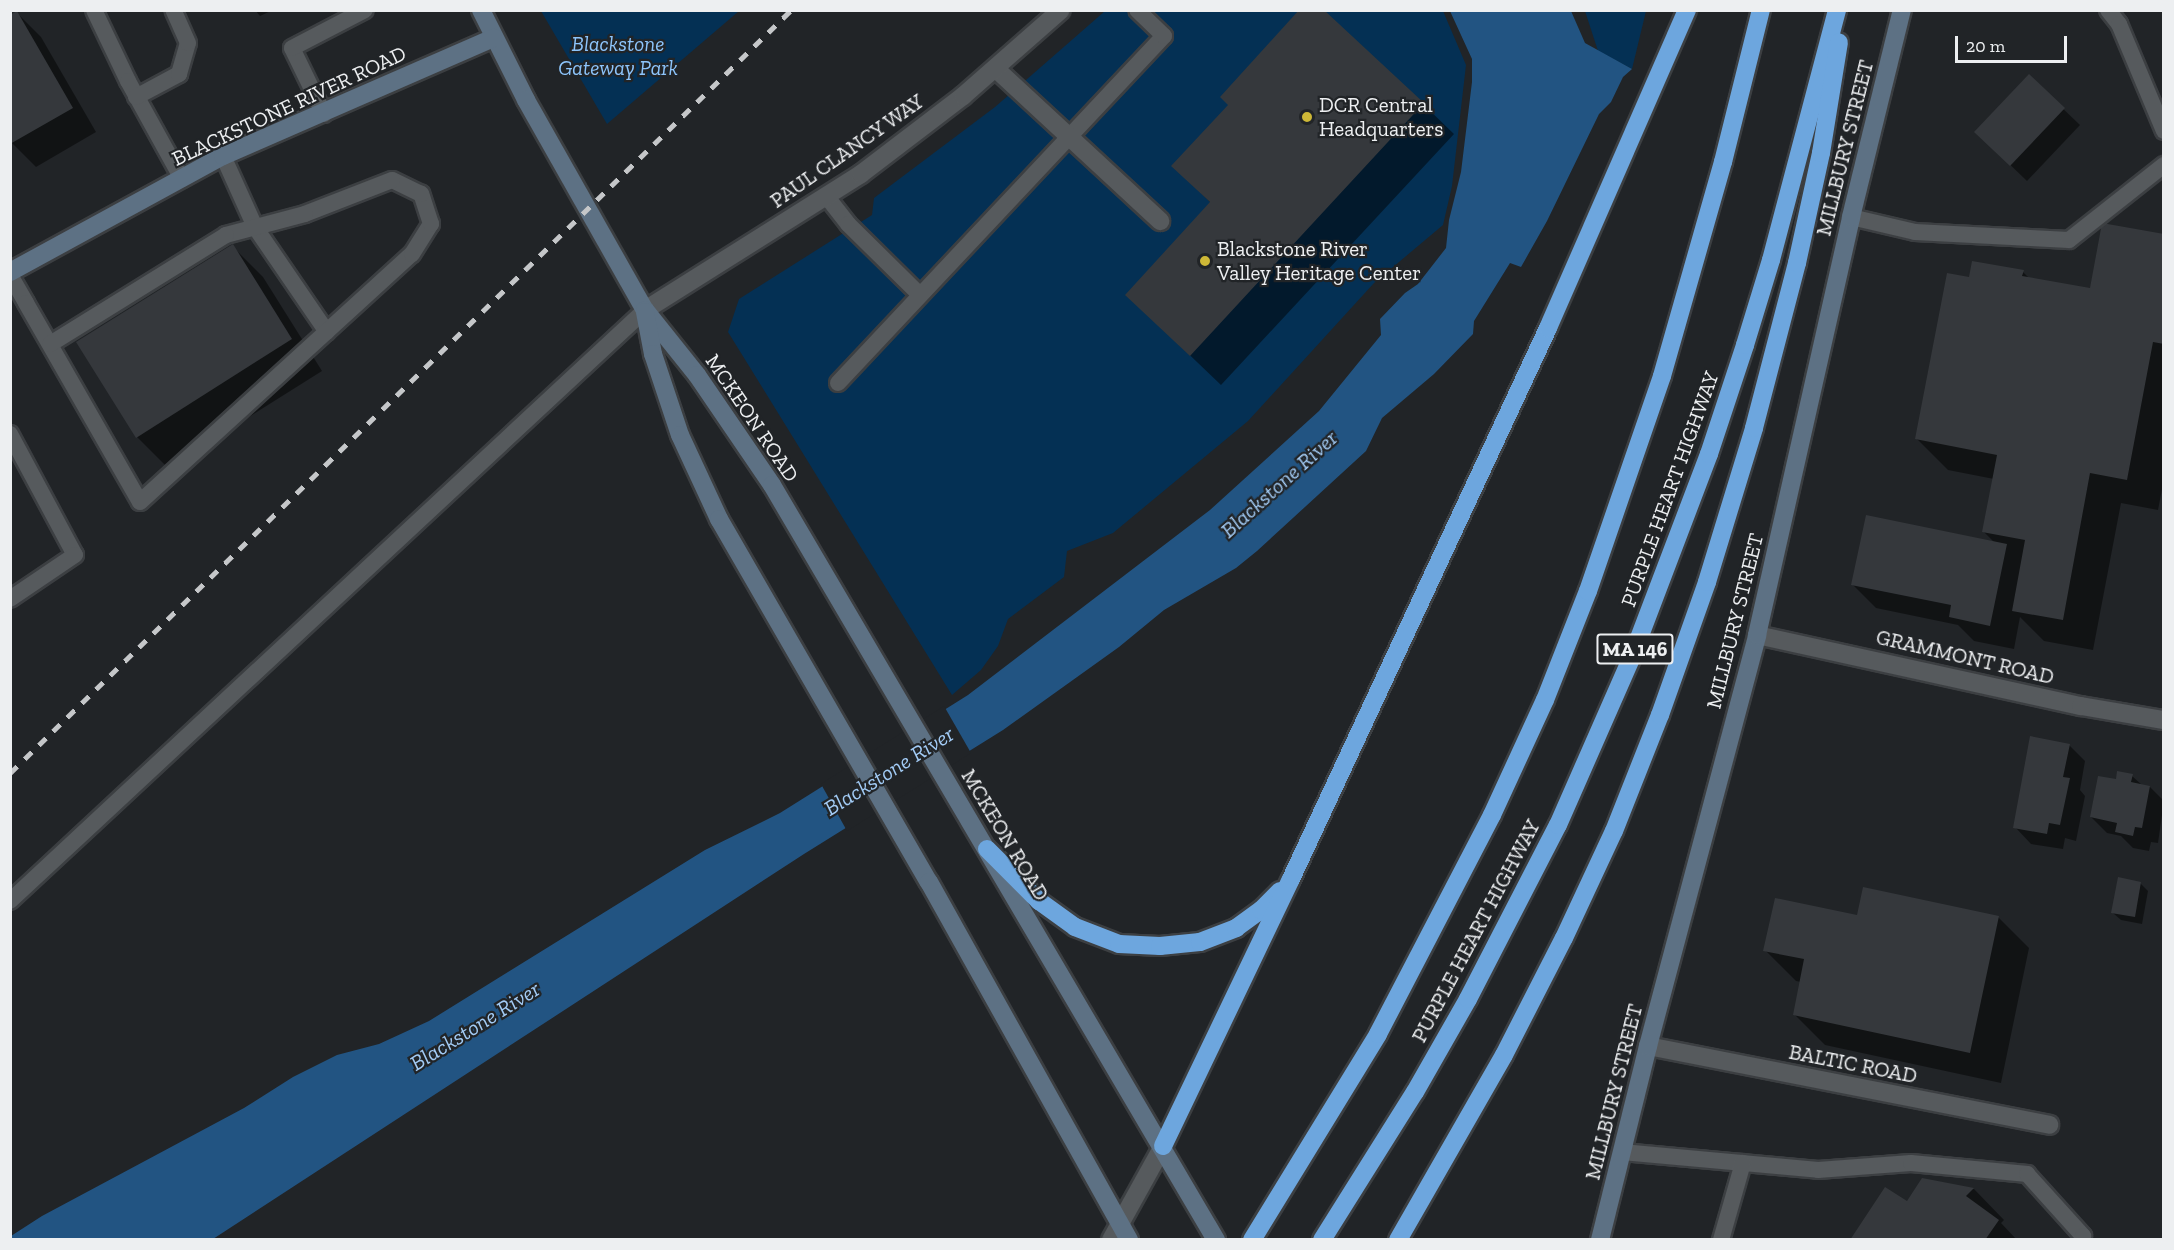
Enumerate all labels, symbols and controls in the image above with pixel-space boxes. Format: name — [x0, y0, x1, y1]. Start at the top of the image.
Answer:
scale bar — [1958, 24, 2070, 62]
park label: Blackstone Gateway Park — [558, 31, 678, 81]
text: 20 m — [1966, 35, 2005, 57]
street label: BLACKSTONE RIVER ROAD — [168, 41, 410, 171]
street label: MILLBURY STREET — [1811, 57, 1879, 239]
street label: PAUL CLANCY WAY — [765, 88, 929, 214]
place label: DCR Central Headquarters — [1319, 92, 1444, 142]
marker: DCR Central Headquarters — [1300, 110, 1314, 124]
place label: Blackstone River Valley Heritage Center — [1217, 236, 1422, 286]
marker: Blackstone River Valley Heritage Center — [1198, 254, 1212, 268]
street label: MCKEON ROAD — [700, 349, 804, 487]
street label: PURPLE HEART HIGHWAY — [1616, 368, 1724, 610]
water label: Blackstone River — [1215, 425, 1343, 543]
street label: MILLBURY STREET — [1701, 530, 1769, 712]
street label: GRAMMONT ROAD — [1873, 624, 2057, 690]
road number: MA 146 — [1596, 632, 1674, 666]
water label: Blackstone River — [819, 721, 959, 821]
street label: MCKEON ROAD — [956, 765, 1054, 905]
street label: PURPLE HEART HIGHWAY — [1406, 815, 1546, 1047]
water label: Blackstone River — [405, 976, 545, 1076]
street label: MILLBURY STREET — [1580, 1001, 1648, 1183]
street label: BALTIC ROAD — [1787, 1039, 1919, 1089]

